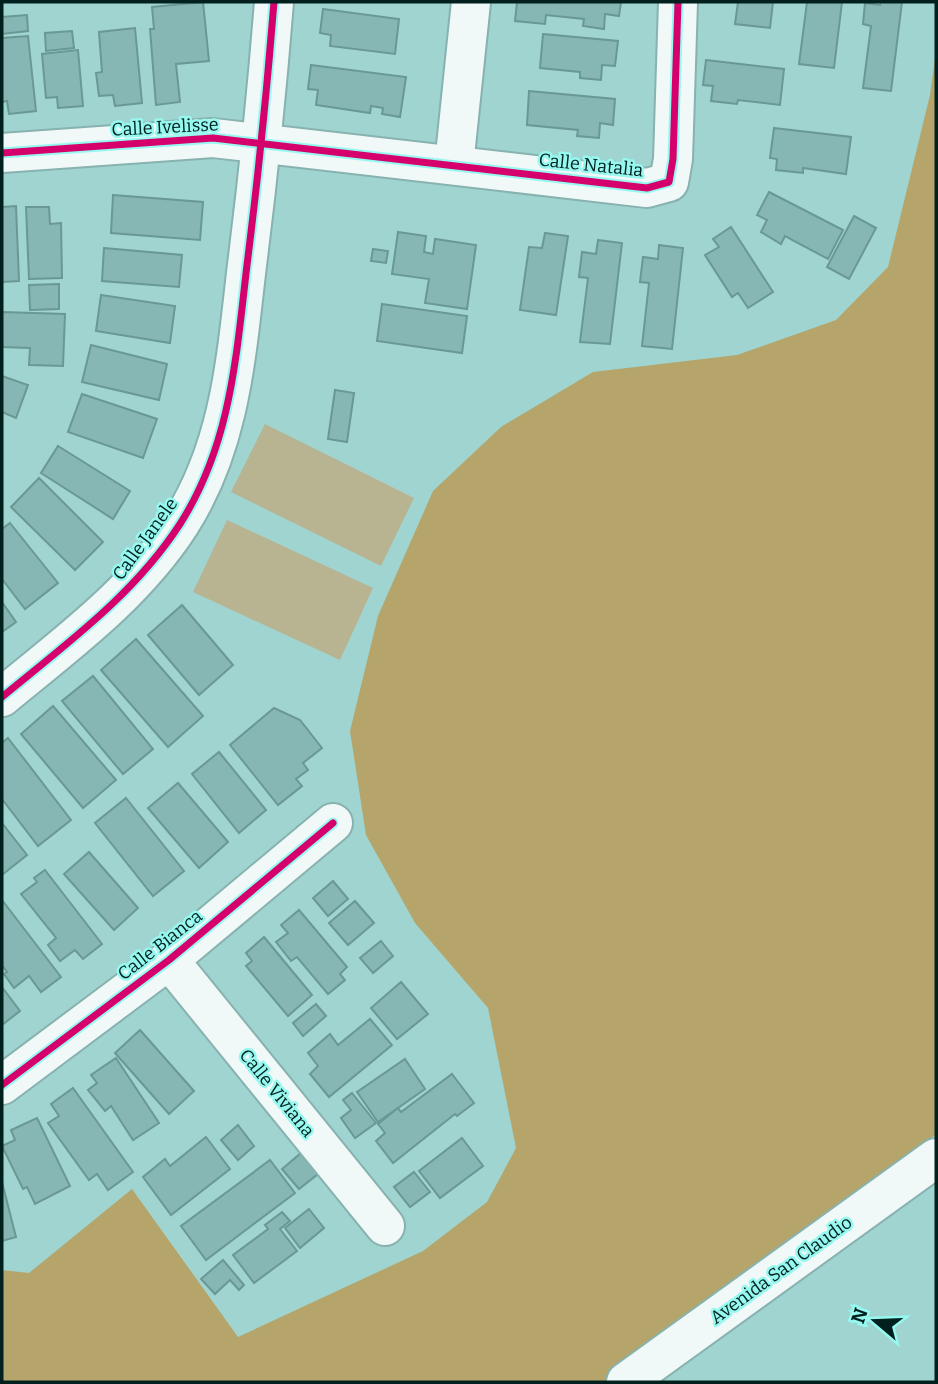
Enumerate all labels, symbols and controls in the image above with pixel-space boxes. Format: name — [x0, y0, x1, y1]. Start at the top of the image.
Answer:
street label: Calle Ivelisse — [111, 113, 219, 141]
street label: Calle Natalia — [538, 149, 645, 181]
street label: Calle Janele — [108, 493, 182, 585]
street label: Calle Bianca — [113, 905, 207, 985]
street label: Calle Viviana — [235, 1044, 319, 1142]
street label: Avenida San Claudio — [706, 1211, 856, 1329]
north arrow — [840, 1286, 910, 1356]
text: N — [846, 1305, 873, 1326]

